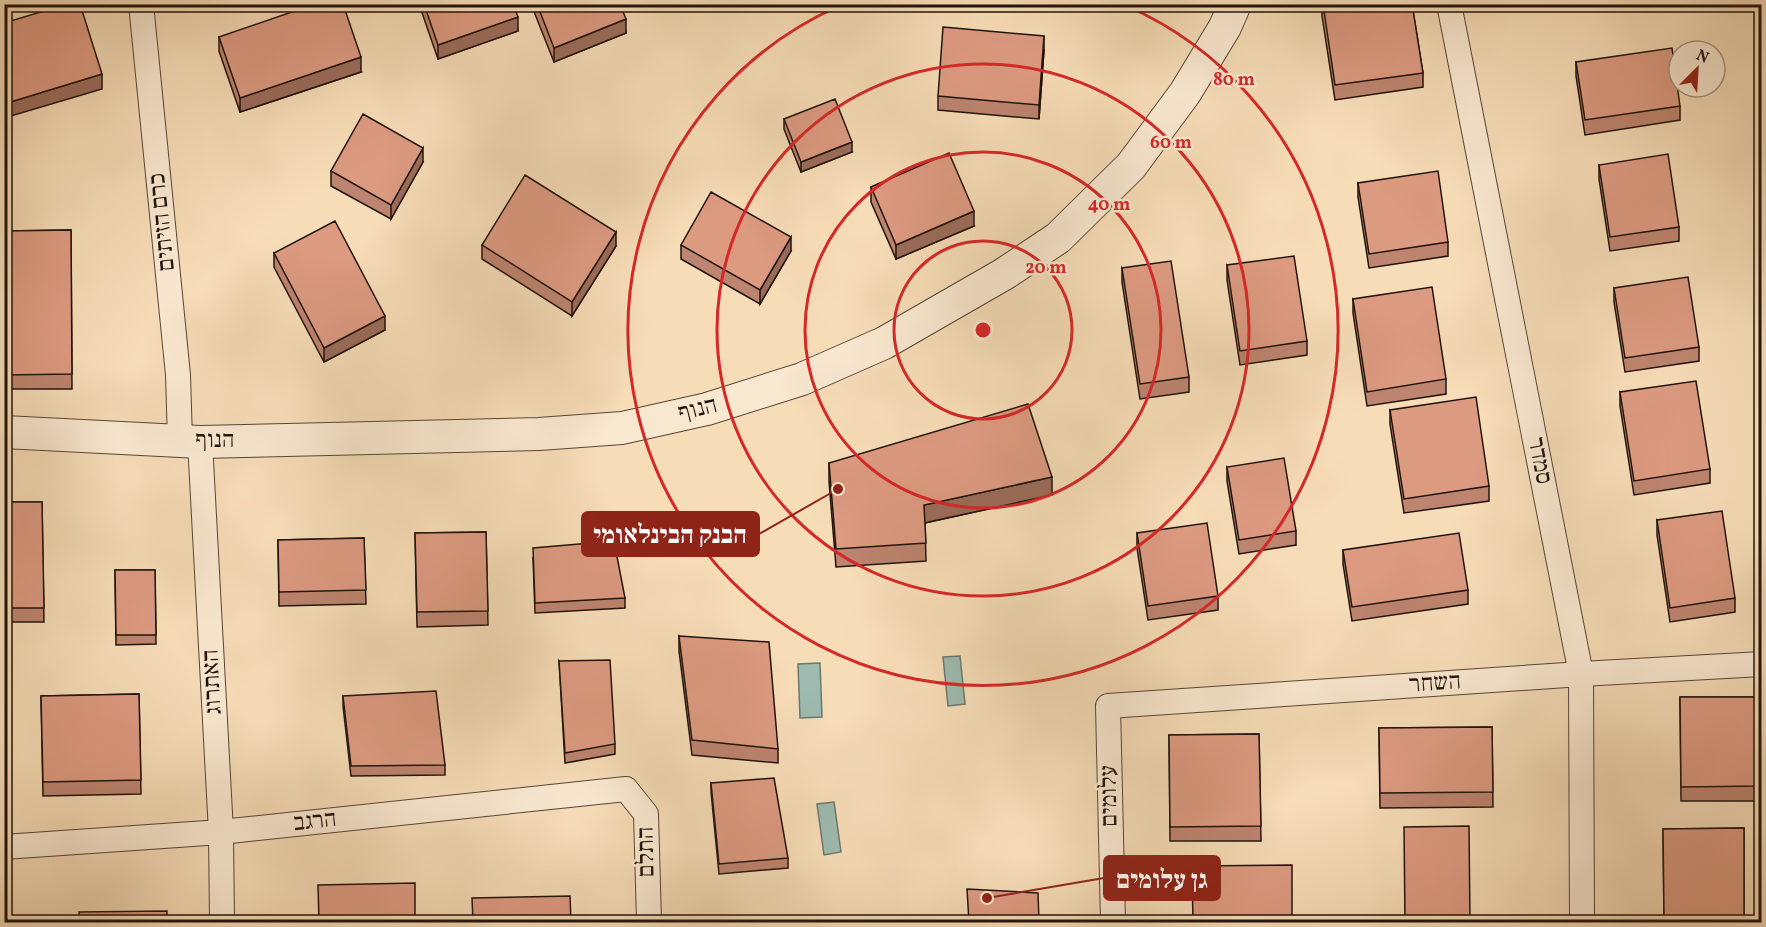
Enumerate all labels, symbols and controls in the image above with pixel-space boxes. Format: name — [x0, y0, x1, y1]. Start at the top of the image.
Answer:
north arrow — [1667, 39, 1727, 99]
text: N — [1693, 45, 1712, 70]
text: 80 m — [1213, 68, 1255, 93]
text: 60 m — [1150, 131, 1192, 156]
street label: כרם הזיתים — [141, 171, 185, 273]
text: 40 m — [1088, 193, 1130, 218]
text: 20 m — [1025, 256, 1067, 281]
centre of rings — [973, 320, 993, 340]
street label: הנוף — [675, 389, 721, 431]
street label: הנוף — [196, 424, 234, 458]
street label: סמדר — [1518, 435, 1560, 487]
callout: הבנק הבינלאומי — [582, 512, 759, 556]
text: הבנק הבינלאומי — [593, 518, 747, 554]
street label: האתרוג — [194, 649, 232, 715]
street label: השחר — [1408, 665, 1462, 703]
street label: עלומים — [1092, 765, 1128, 827]
street label: הרגב — [292, 803, 338, 841]
street label: התלם — [630, 826, 664, 878]
callout: גן עלומים — [1104, 856, 1220, 900]
text: גן עלומים — [1116, 863, 1208, 899]

